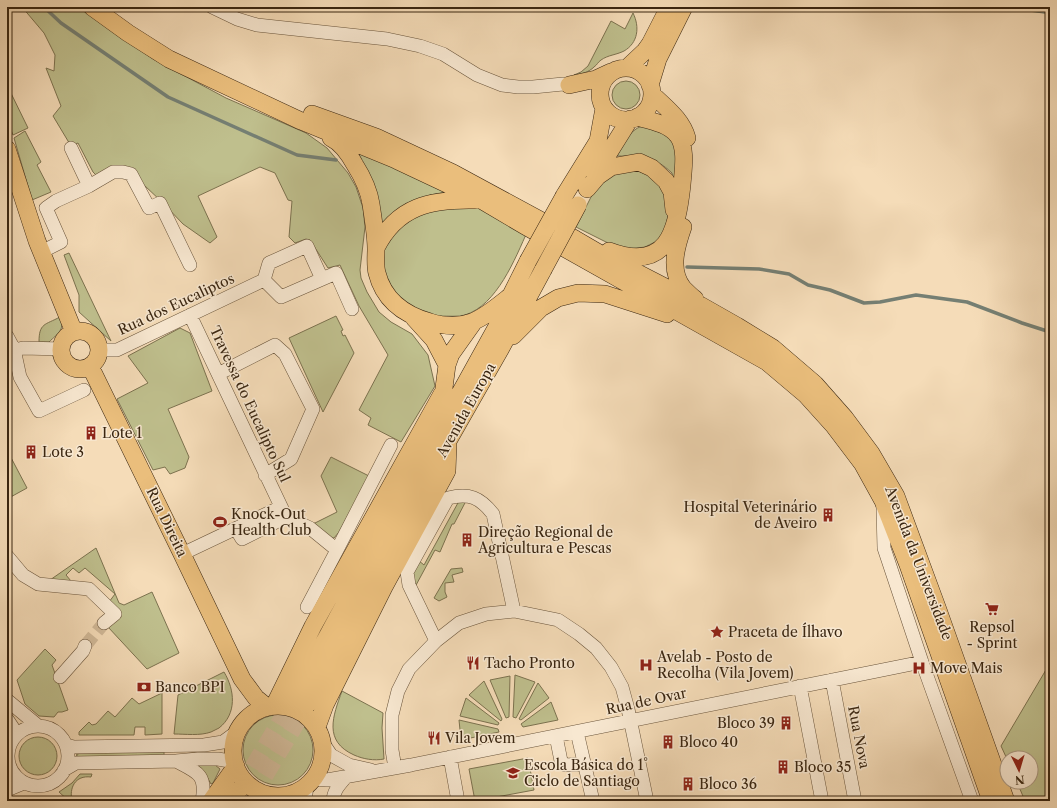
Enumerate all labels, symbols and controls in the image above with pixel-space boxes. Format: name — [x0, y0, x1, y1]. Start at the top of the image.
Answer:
street label: Rua dos Eucaliptos — [115, 269, 237, 339]
street label: Travessa do Eucalipto Sul — [206, 323, 294, 485]
street label: Avenida Europa — [432, 359, 500, 461]
place label: Lote 1 — [102, 424, 142, 442]
building icon: Lote 1 — [83, 425, 99, 441]
place label: Lote 3 — [42, 443, 84, 461]
building icon: Lote 3 — [23, 444, 39, 460]
street label: Avenida da Universidade — [881, 483, 957, 643]
street label: Rua Direita — [142, 484, 192, 560]
place label: Hospital Veterinário de Aveiro — [684, 498, 817, 532]
place label: Knock-Out Health Club — [231, 505, 312, 539]
building icon: Hospital Veterinário de Aveiro — [820, 507, 836, 523]
sports icon: Knock-Out Health Club — [212, 514, 228, 530]
place label: Direção Regional de Agricultura e Pescas — [477, 523, 613, 557]
building icon: Direção Regional de Agricultura e Pescas — [459, 532, 475, 548]
supermarket icon: Repsol - Sprint — [984, 601, 1000, 617]
place label: Repsol - Sprint — [967, 618, 1018, 652]
place label: Praceta de Ílhavo — [728, 622, 843, 641]
place icon: Praceta de Ílhavo — [709, 624, 725, 640]
place label: Avelab - Posto de Recolha (Vila Jovem) — [656, 648, 794, 682]
place label: Tacho Pronto — [484, 654, 575, 672]
restaurant icon: Tacho Pronto — [465, 655, 481, 671]
hospital icon: Avelab - Posto de Recolha (Vila Jovem) — [638, 657, 654, 673]
place label: Move Mais — [930, 659, 1003, 677]
hospital icon: Move Mais — [911, 660, 927, 676]
place label: Banco BPI — [155, 678, 225, 696]
bank icon: Banco BPI — [136, 679, 152, 695]
street label: Rua de Ovar — [604, 684, 688, 718]
street label: Rua Nova — [844, 704, 874, 771]
place label: Bloco 39 — [717, 714, 775, 732]
building icon: Bloco 39 — [778, 715, 794, 731]
place label: Vila Jovem — [444, 729, 515, 747]
restaurant icon: Vila Jovem — [426, 730, 442, 746]
place label: Bloco 40 — [679, 733, 738, 751]
building icon: Bloco 40 — [660, 734, 676, 750]
north arrow — [999, 750, 1039, 790]
place label: Escola Básica do 1° Ciclo de Santiago — [524, 756, 648, 790]
place label: Bloco 35 — [794, 758, 851, 776]
building icon: Bloco 35 — [775, 759, 791, 775]
school or university icon: Escola Básica do 1° Ciclo de Santiago — [505, 765, 521, 781]
text: N — [1014, 773, 1025, 787]
place label: Bloco 36 — [699, 775, 757, 793]
building icon: Bloco 36 — [680, 776, 696, 792]

